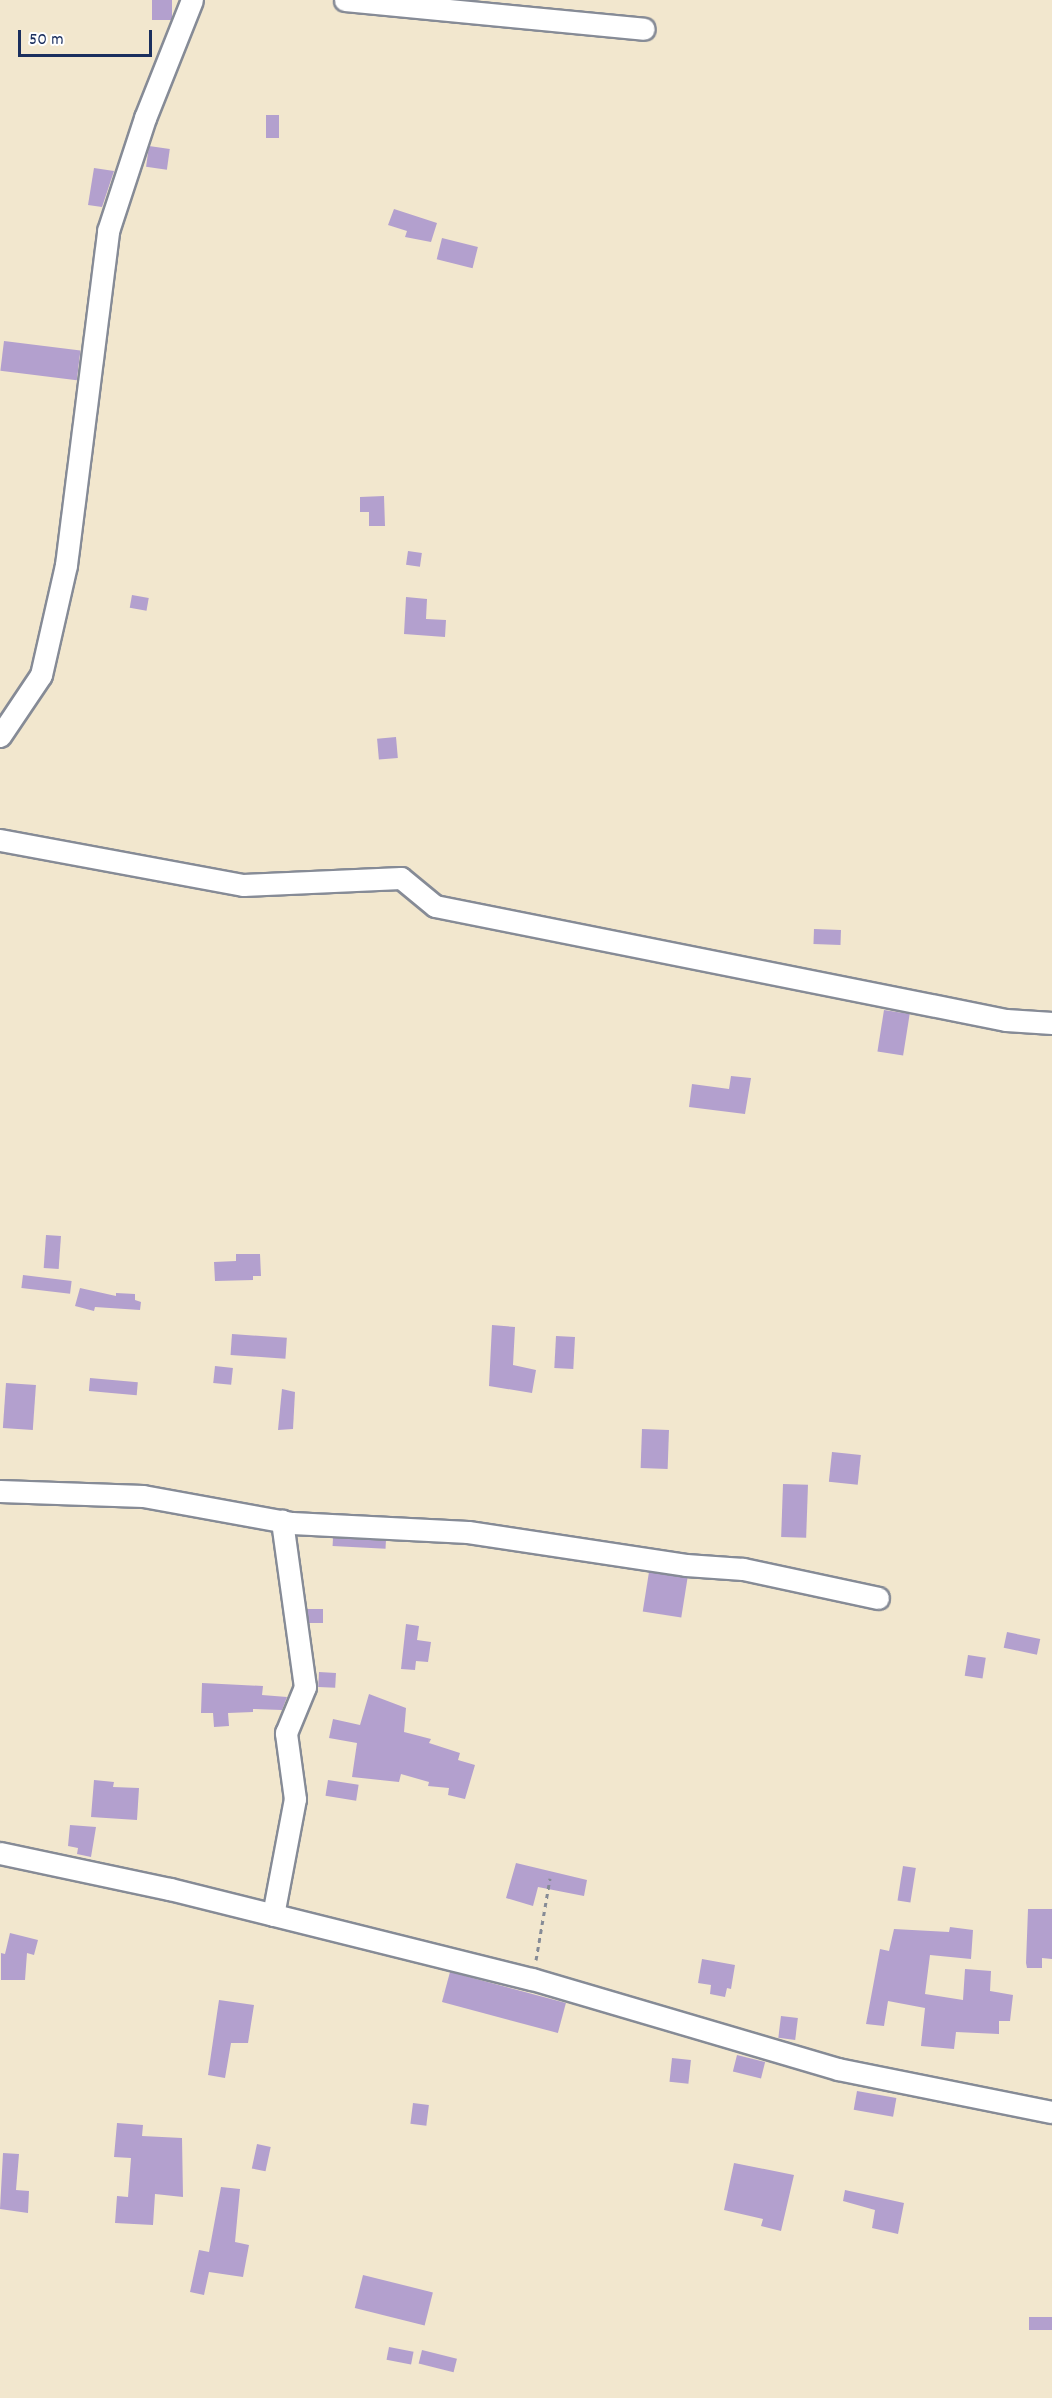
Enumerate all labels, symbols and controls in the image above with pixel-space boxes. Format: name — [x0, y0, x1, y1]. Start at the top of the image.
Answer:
scale bar — [21, 18, 154, 56]
text: 50 m — [29, 28, 64, 53]

